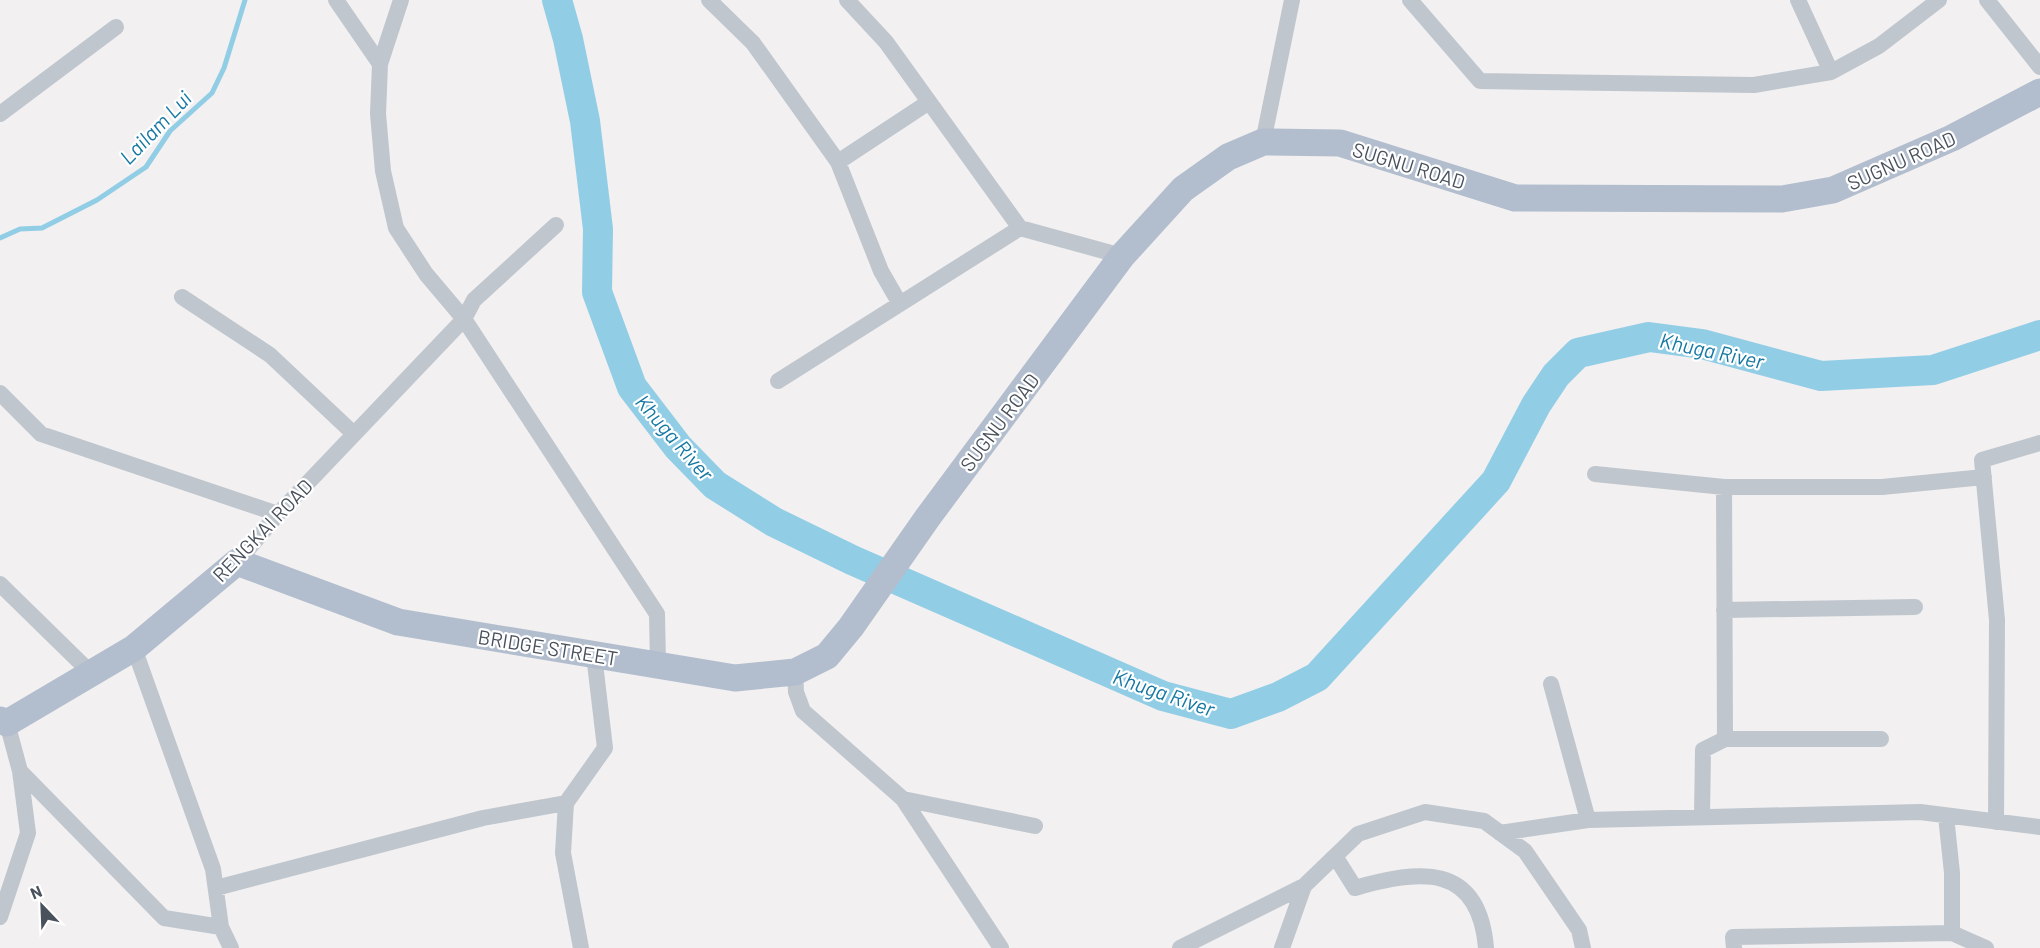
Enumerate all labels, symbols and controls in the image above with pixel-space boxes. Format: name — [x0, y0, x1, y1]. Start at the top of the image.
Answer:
water label: Lailam Lui — [114, 85, 197, 169]
street label: SUGNU ROAD — [1843, 125, 1959, 195]
street label: SUGNU ROAD — [1350, 137, 1468, 193]
water label: Khuga River — [1658, 327, 1767, 373]
street label: SUGNU ROAD — [954, 368, 1044, 476]
water label: Khuga River — [631, 389, 719, 486]
street label: RENGKAI ROAD — [207, 474, 317, 586]
street label: BRIDGE STREET — [476, 624, 620, 670]
water label: Khuga River — [1110, 663, 1219, 721]
north arrow — [12, 876, 72, 936]
text: N — [27, 881, 45, 903]

